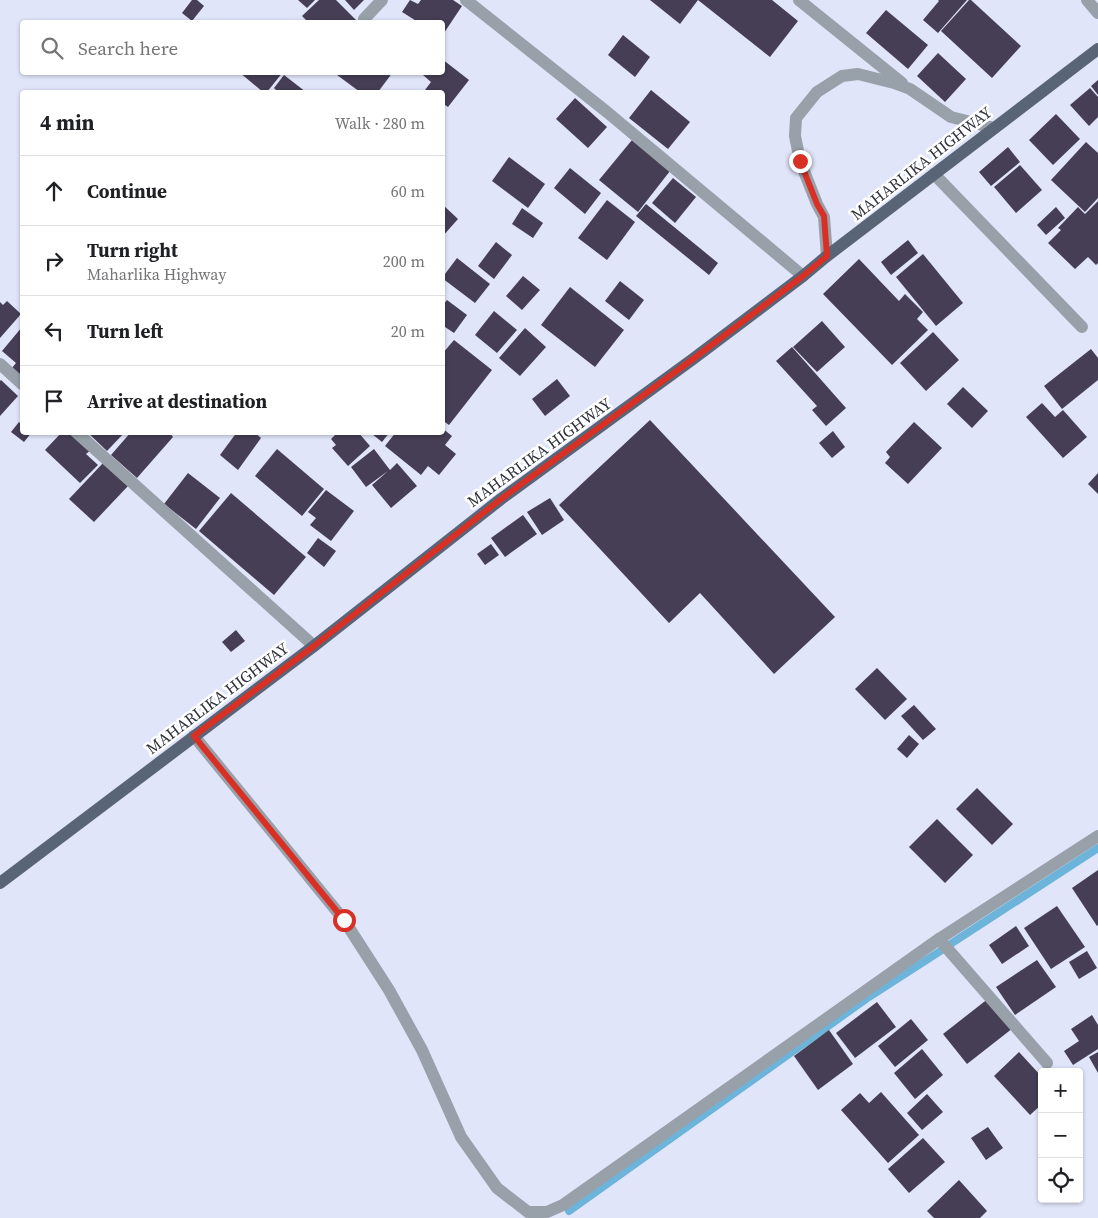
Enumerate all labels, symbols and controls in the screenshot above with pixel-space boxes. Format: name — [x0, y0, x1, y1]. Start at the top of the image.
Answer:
search box — [20, 20, 445, 75]
icon: search — [38, 34, 66, 62]
text: Search here — [78, 35, 178, 61]
street label: MAHARLIKA HIGHWAY — [846, 101, 996, 225]
text: 4 min — [40, 108, 95, 137]
text: Walk · 280 m — [335, 112, 425, 134]
route end — [789, 150, 812, 173]
icon: ahead — [40, 177, 68, 205]
text: Continue — [87, 178, 167, 204]
text: 60 m — [391, 180, 425, 202]
text: Turn right — [87, 237, 178, 263]
icon: right — [40, 247, 68, 275]
text: 200 m — [383, 250, 425, 272]
text: Maharlika Highway — [87, 263, 226, 285]
icon: left — [40, 317, 68, 345]
text: Turn left — [87, 318, 163, 344]
text: 20 m — [391, 320, 425, 342]
icon: arrive — [40, 387, 68, 415]
text: Arrive at destination — [87, 388, 267, 414]
street label: MAHARLIKA HIGHWAY — [462, 392, 616, 512]
street label: MAHARLIKA HIGHWAY — [141, 637, 293, 759]
route start — [333, 909, 356, 932]
map controls — [1038, 1068, 1083, 1203]
button: + — [1038, 1068, 1083, 1113]
button: − — [1038, 1113, 1083, 1158]
button: locate — [1038, 1158, 1083, 1203]

